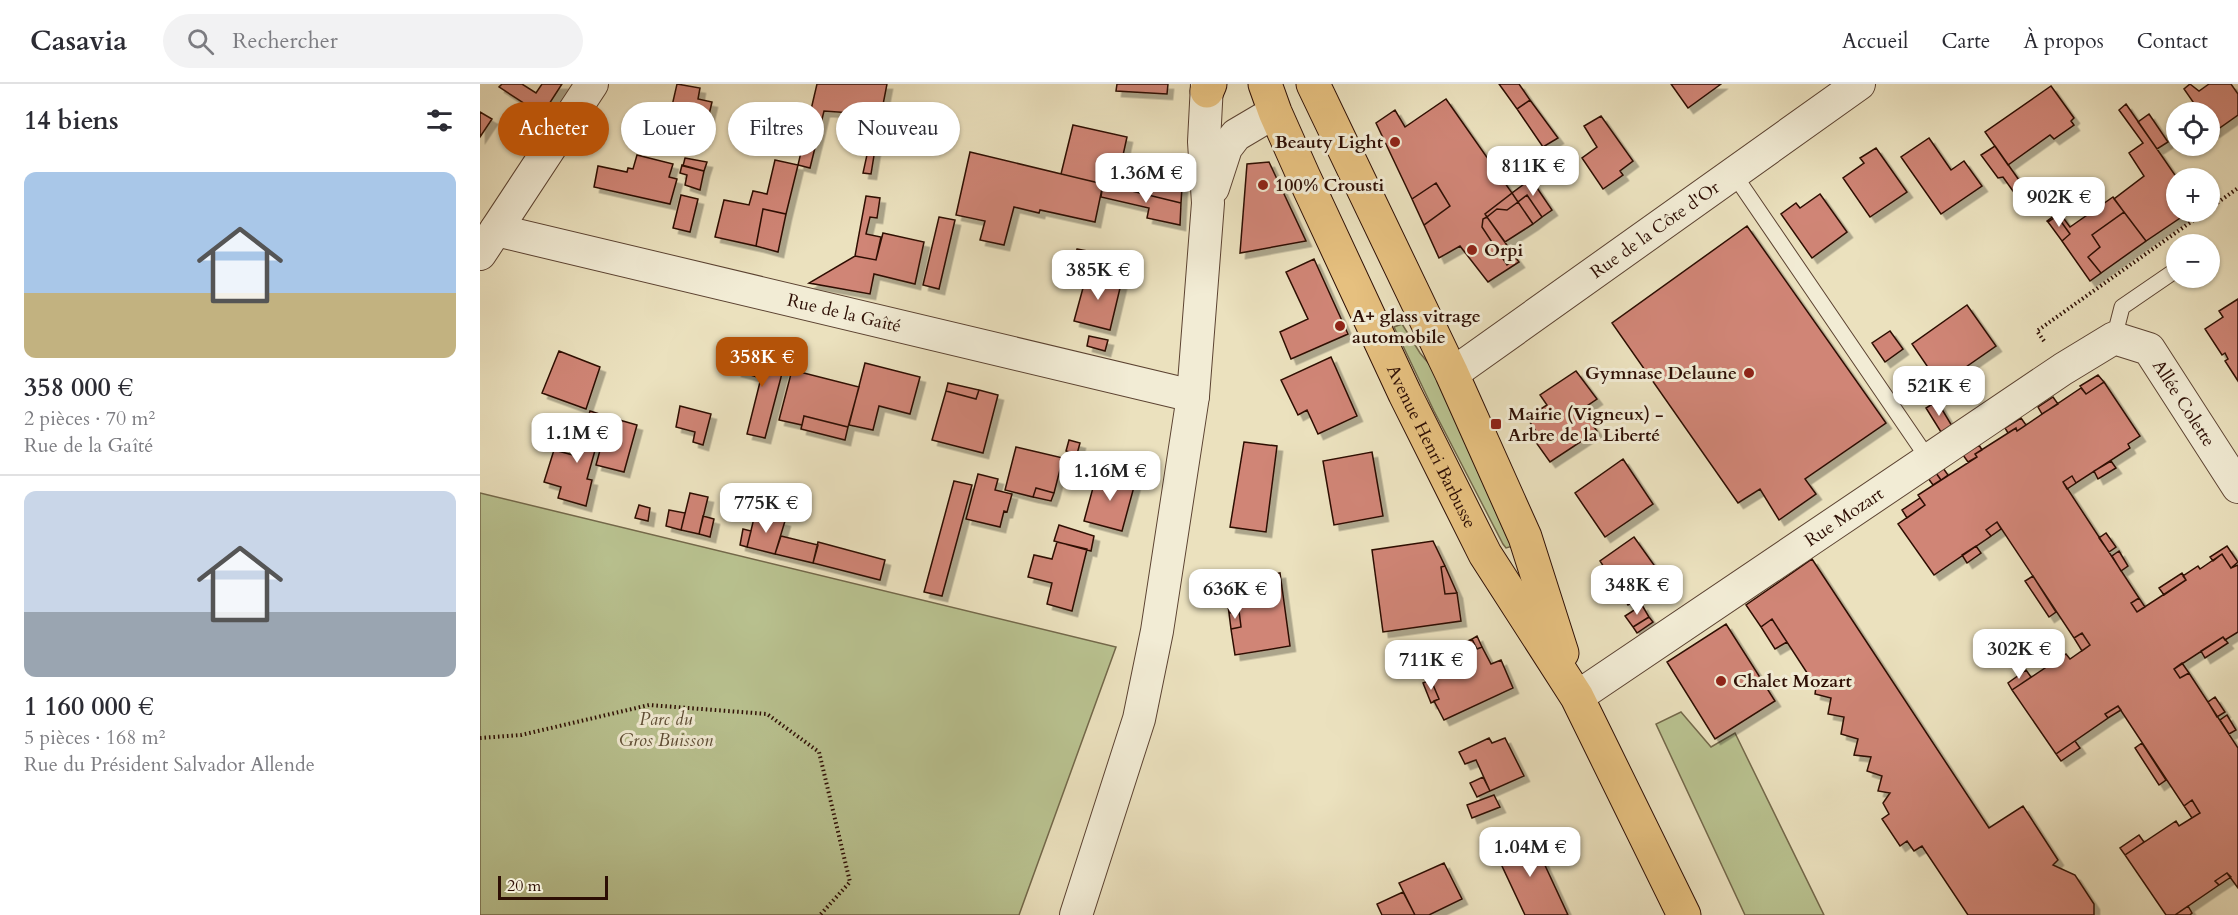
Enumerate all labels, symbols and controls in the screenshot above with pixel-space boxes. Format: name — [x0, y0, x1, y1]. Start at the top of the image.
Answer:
search box — [163, 14, 583, 68]
text: Casavia — [30, 22, 127, 60]
icon: search — [184, 25, 217, 58]
text: Rechercher — [232, 26, 338, 56]
text: Accueil — [1842, 27, 1908, 56]
text: Carte — [1941, 27, 1990, 56]
text: À propos — [2023, 27, 2104, 56]
text: Contact — [2137, 27, 2208, 56]
chip: Acheter — [498, 102, 609, 156]
chip: Louer — [621, 102, 716, 156]
chip: Filtres — [728, 102, 824, 156]
chip: Nouveau — [836, 102, 960, 156]
map controls — [2166, 102, 2220, 288]
button: locate — [2166, 102, 2220, 156]
text: 14 biens — [24, 103, 119, 138]
icon: filters — [423, 104, 456, 137]
place label: Beauty Light — [1275, 130, 1384, 155]
marker: Beauty Light — [1388, 135, 1402, 149]
pin: 811K € — [1484, 146, 1582, 197]
text: 811K € — [1501, 152, 1565, 179]
pin: 1.36M € — [1091, 153, 1201, 204]
text: 1.36M € — [1109, 159, 1183, 186]
button: + — [2166, 168, 2220, 222]
place label: 100% Crousti — [1275, 173, 1385, 198]
street label: Rue de la Côte d'Or — [1585, 175, 1725, 285]
pin: 902K € — [2010, 177, 2108, 228]
marker: 100% Crousti — [1256, 178, 1270, 192]
text: 902K € — [2027, 183, 2091, 210]
icon: home — [186, 211, 294, 319]
button: − — [2166, 234, 2220, 288]
place label: Orpi — [1484, 238, 1524, 263]
marker: Orpi — [1465, 243, 1479, 257]
pin: 385K € — [1049, 250, 1147, 301]
text: 385K € — [1066, 256, 1130, 283]
street label: Rue de la Gaîté — [785, 288, 904, 339]
place label: A+ glass vitrage automobile — [1352, 304, 1481, 350]
marker: A+ glass vitrage automobile — [1333, 319, 1347, 333]
pin: 358K € — [713, 337, 811, 388]
text: 358K € — [730, 343, 794, 370]
street label: Allée Colette — [2146, 355, 2221, 452]
street label: Avenue Henri Barbusse — [1380, 361, 1482, 533]
place label: Gymnase Delaune — [1585, 361, 1737, 386]
marker: Gymnase Delaune — [1742, 366, 1756, 380]
pin: 521K € — [1890, 366, 1988, 417]
text: 358 000 € — [24, 370, 133, 405]
text: 521K € — [1907, 372, 1971, 399]
place label: Mairie (Vigneux) - Arbre de la Liberté — [1508, 402, 1664, 448]
text: 2 pièces · 70 m² — [24, 405, 155, 432]
pin: 1.1M € — [528, 413, 626, 464]
marker: Mairie (Vigneux) - Arbre de la Liberté — [1489, 417, 1503, 431]
text: 1.1M € — [546, 419, 608, 446]
text: Rue de la Gaîté — [24, 432, 153, 459]
pin: 1.16M € — [1055, 451, 1165, 502]
text: 1.16M € — [1073, 457, 1147, 484]
street label: Rue Mozart — [1800, 482, 1889, 553]
pin: 775K € — [717, 483, 815, 534]
text: 775K € — [734, 489, 798, 516]
icon: home — [186, 530, 294, 638]
pin: 348K € — [1588, 565, 1686, 616]
pin: 636K € — [1186, 569, 1284, 620]
text: 348K € — [1605, 571, 1669, 598]
text: 636K € — [1203, 575, 1267, 602]
pin: 302K € — [1970, 629, 2068, 680]
text: 302K € — [1987, 635, 2051, 662]
pin: 711K € — [1382, 640, 1480, 691]
text: 711K € — [1399, 646, 1463, 673]
place label: Chalet Mozart — [1733, 669, 1852, 694]
marker: Chalet Mozart — [1714, 674, 1728, 688]
text: 1 160 000 € — [24, 689, 154, 724]
park label: Parc du Gros Buisson — [619, 707, 713, 753]
text: 5 pièces · 168 m² — [24, 724, 165, 751]
text: Rue du Président Salvador Allende — [24, 751, 315, 778]
pin: 1.04M € — [1475, 827, 1585, 878]
text: 1.04M € — [1493, 833, 1567, 860]
scale bar — [498, 873, 608, 900]
text: 20 m — [507, 875, 541, 897]

